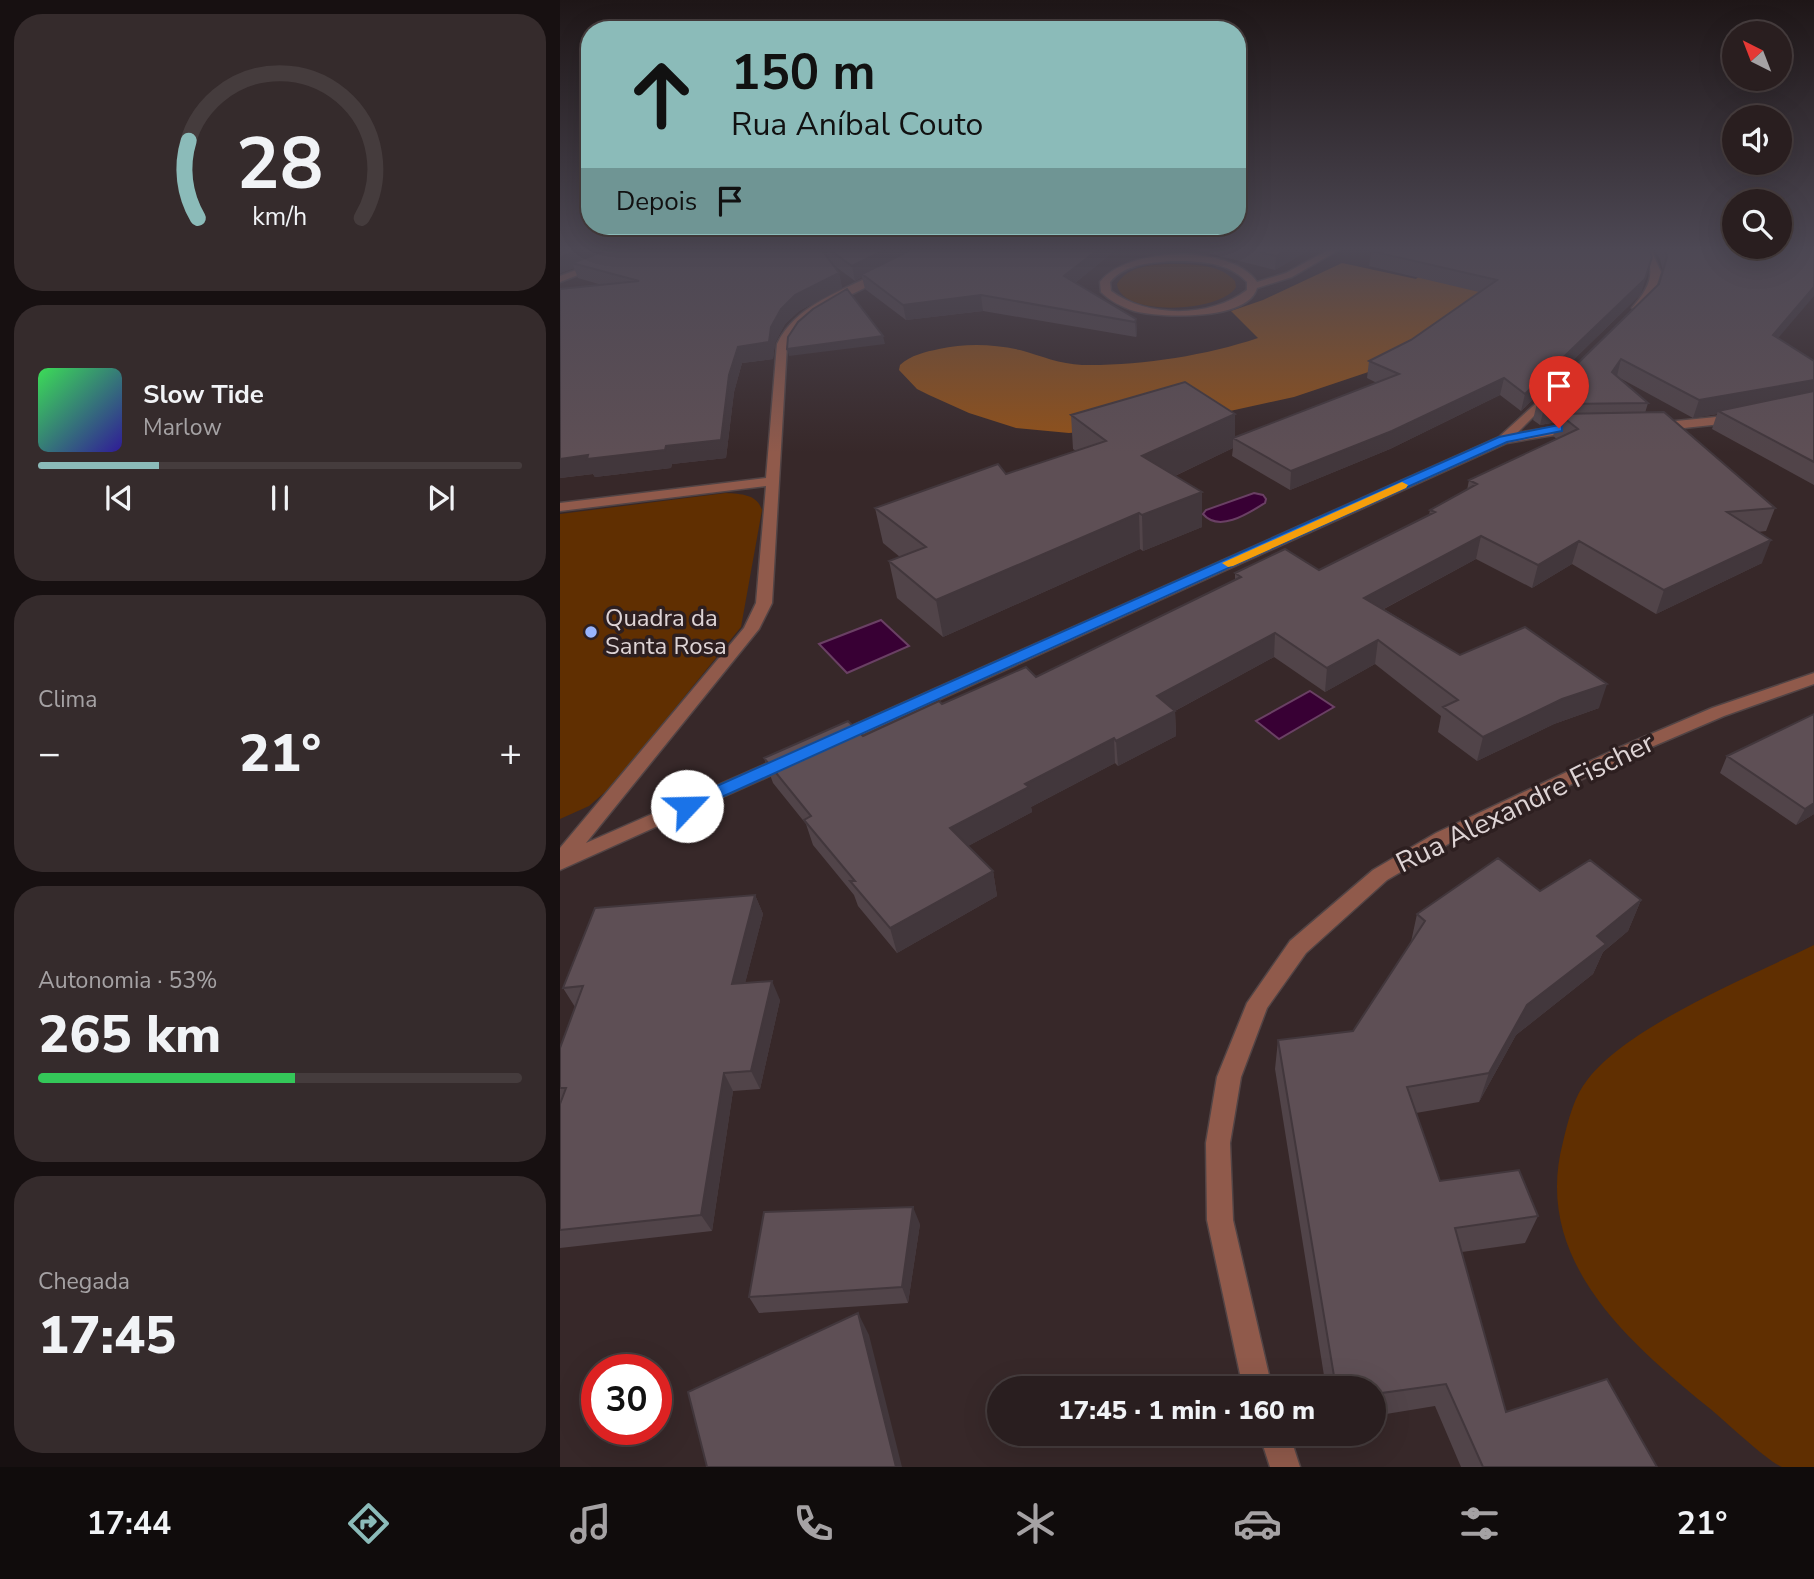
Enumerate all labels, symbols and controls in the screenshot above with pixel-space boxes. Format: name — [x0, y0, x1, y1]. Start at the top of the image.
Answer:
north arrow — [1722, 21, 1792, 91]
map controls — [1722, 21, 1792, 259]
text: 150 m — [731, 39, 875, 106]
icon: ahead — [616, 49, 707, 140]
text: Rua Aníbal Couto — [731, 103, 983, 146]
button: sound — [1722, 105, 1792, 175]
text: 28 — [236, 115, 324, 215]
icon: arrive — [711, 182, 749, 220]
text: Depois — [616, 184, 697, 219]
button: search — [1722, 189, 1792, 259]
text: km/h — [252, 200, 308, 234]
pin — [1529, 356, 1589, 428]
icon: arrive — [1540, 367, 1578, 405]
text: Slow Tide — [143, 377, 264, 412]
text: Marlow — [143, 412, 222, 443]
icon: previous — [100, 479, 138, 517]
icon: pause — [261, 479, 299, 517]
icon: next — [422, 479, 460, 517]
place label: Quadra da Santa Rosa — [605, 602, 727, 662]
marker: Quadra da Santa Rosa — [583, 624, 599, 640]
text: Clima — [38, 684, 98, 715]
text: 21° — [239, 718, 321, 789]
street label: Rua Alexandre Fischer — [1390, 724, 1660, 882]
text: − — [38, 728, 61, 779]
text: + — [499, 728, 522, 779]
position arrow — [650, 769, 724, 843]
text: Autonomia · 53% — [38, 965, 218, 996]
text: 265 km — [38, 999, 221, 1070]
text: Chegada — [38, 1266, 130, 1297]
text: 17:45 — [38, 1300, 176, 1371]
speed limit sign: 30 — [581, 1354, 672, 1445]
text: 17:45 · 1 min · 160 m — [1058, 1393, 1315, 1428]
icon: directions — [344, 1499, 393, 1548]
icon: music — [566, 1499, 615, 1548]
icon: phone — [789, 1499, 838, 1548]
icon: climate — [1011, 1499, 1060, 1548]
icon: car — [1233, 1499, 1282, 1548]
icon: filters — [1455, 1499, 1504, 1548]
text: 17:44 — [87, 1502, 171, 1545]
text: 21° — [1677, 1502, 1727, 1545]

